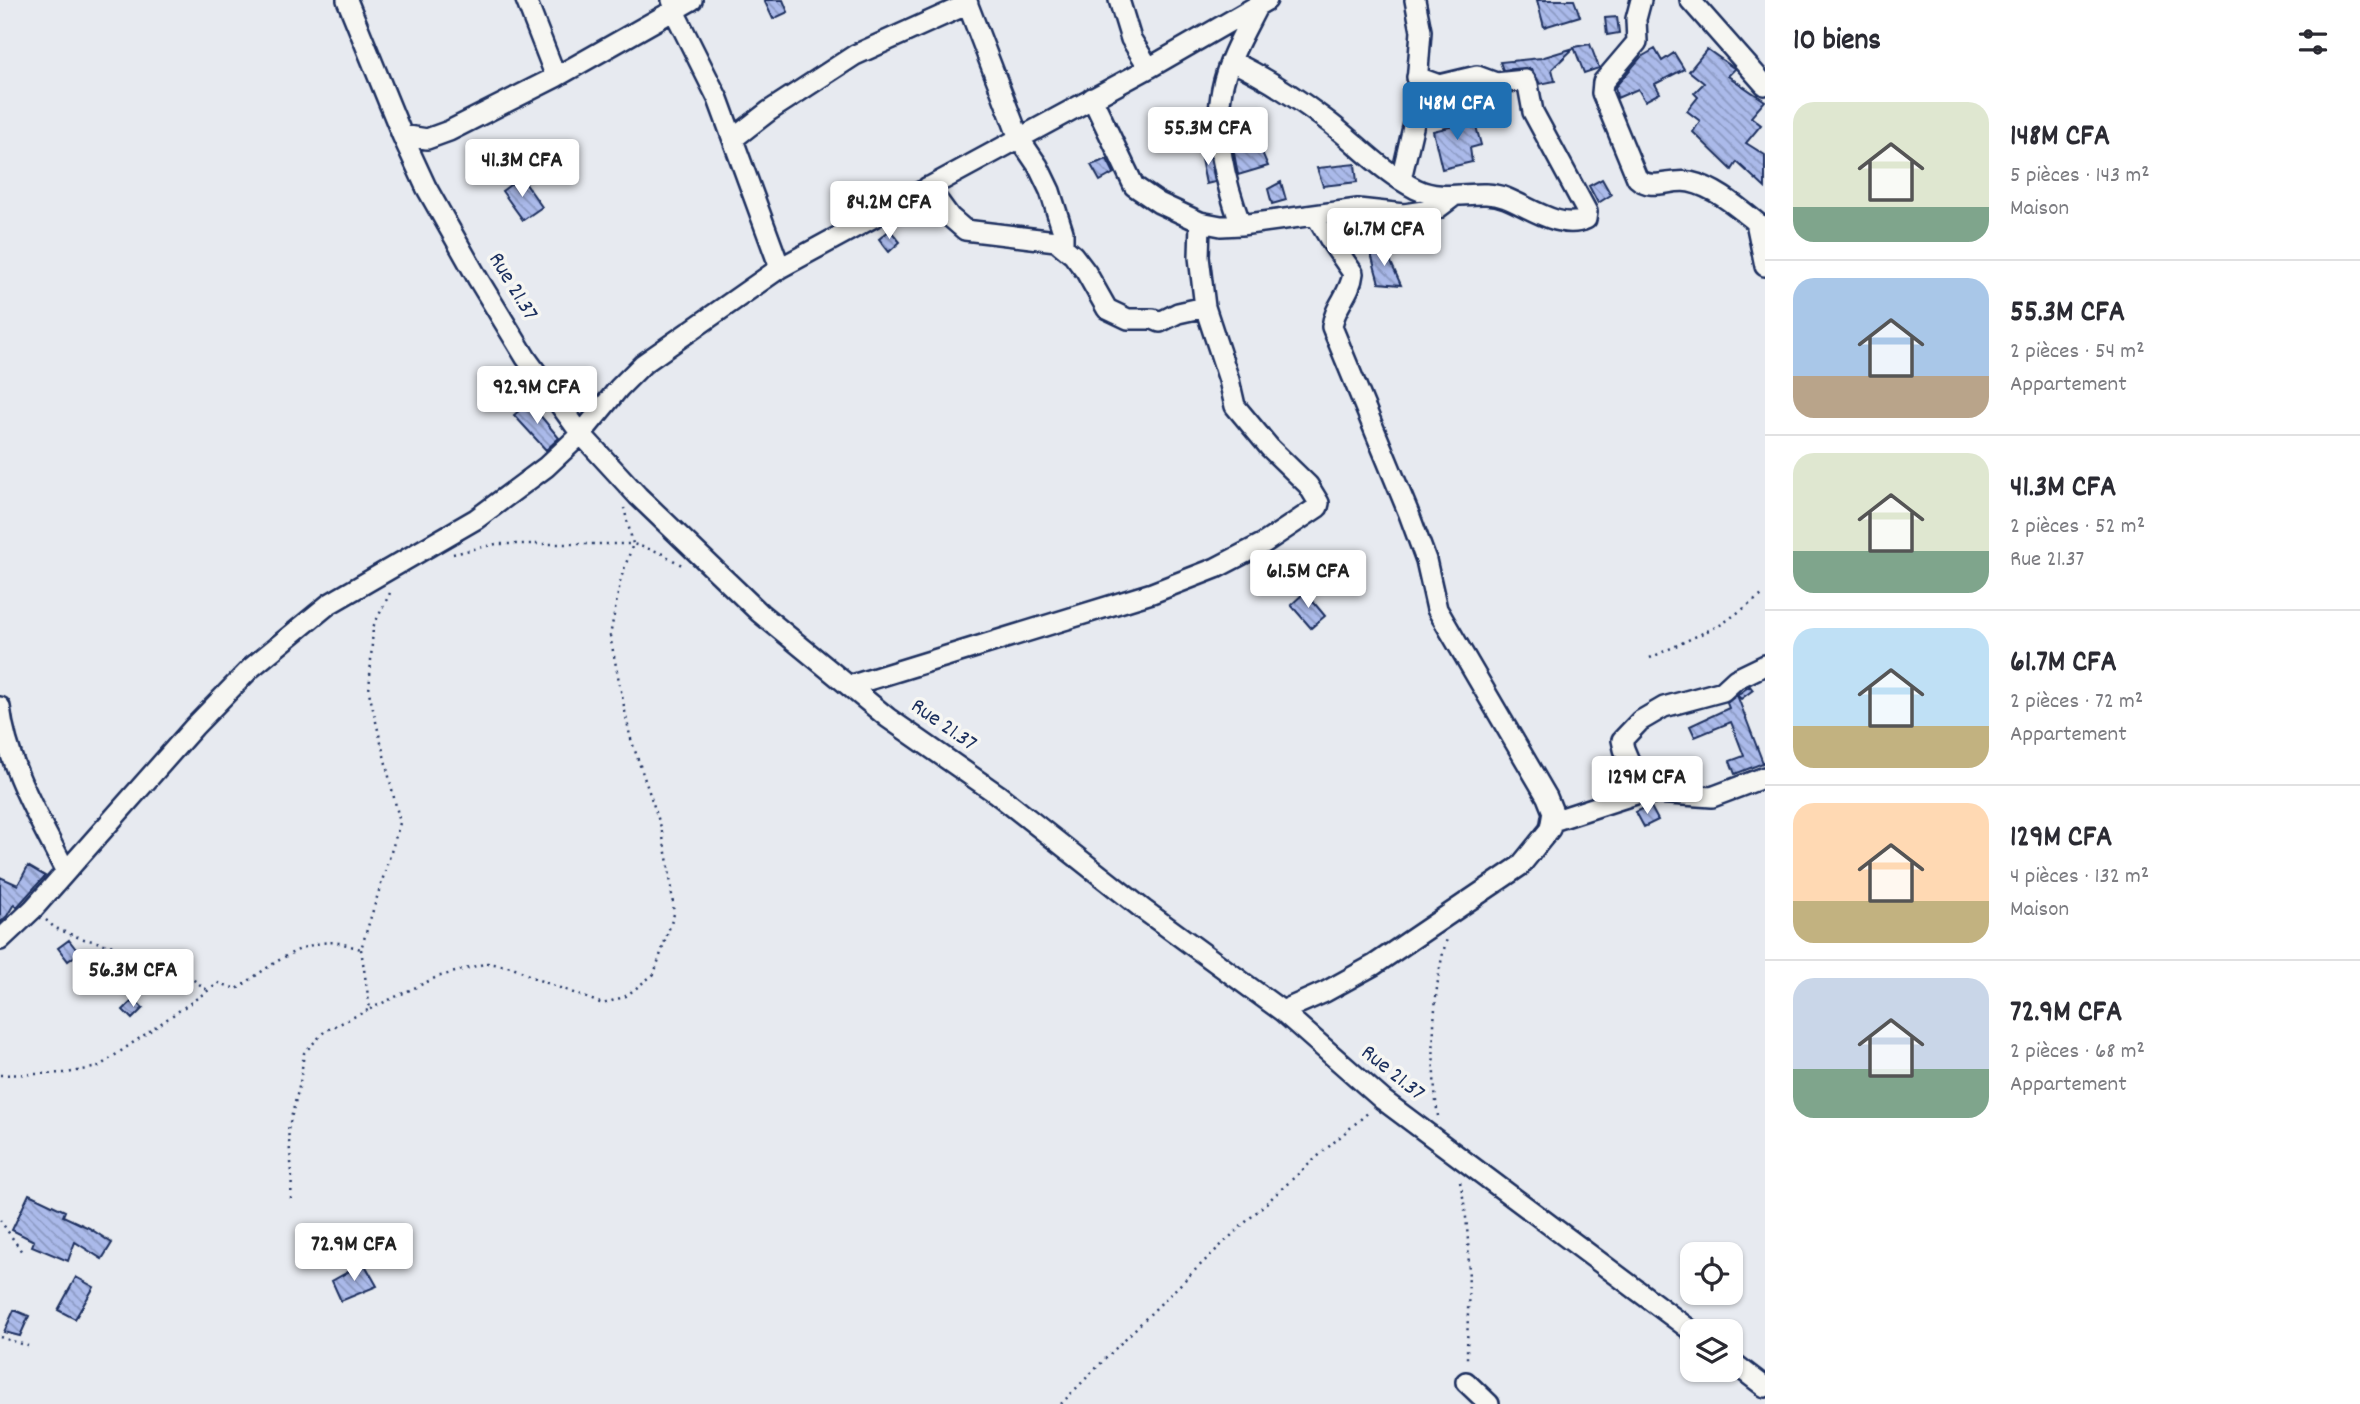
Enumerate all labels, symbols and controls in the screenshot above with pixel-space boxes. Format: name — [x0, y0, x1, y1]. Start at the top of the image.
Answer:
text: 10 biens — [1793, 21, 1881, 64]
icon: filters — [2294, 23, 2332, 61]
pin: 148M CFA — [1385, 82, 1529, 142]
text: 148M CFA — [1419, 88, 1495, 121]
pin: 55.3M CFA — [1128, 108, 1288, 167]
text: 55.3M CFA — [1164, 113, 1252, 146]
text: 148M CFA — [2010, 117, 2110, 160]
icon: home — [1849, 130, 1933, 214]
pin: 41.3M CFA — [442, 140, 602, 199]
text: 41.3M CFA — [481, 145, 563, 178]
text: 5 pièces · 143 m² — [2010, 160, 2150, 193]
pin: 84.2M CFA — [809, 182, 969, 241]
text: 84.2M CFA — [846, 187, 932, 220]
text: Maison — [2010, 193, 2069, 226]
pin: 61.7M CFA — [1304, 208, 1464, 268]
text: 61.7M CFA — [1343, 214, 1425, 247]
street label: Rue 21.37 — [479, 247, 545, 327]
text: 55.3M CFA — [2010, 293, 2125, 336]
icon: home — [1849, 306, 1933, 390]
text: 2 pièces · 54 m² — [2010, 336, 2145, 369]
pin: 92.9M CFA — [457, 366, 617, 426]
text: Appartement — [2010, 369, 2127, 402]
text: 92.9M CFA — [493, 372, 581, 405]
text: 41.3M CFA — [2010, 468, 2116, 511]
icon: home — [1849, 481, 1933, 565]
text: 2 pièces · 52 m² — [2010, 511, 2145, 544]
text: Rue 21.37 — [2010, 544, 2084, 577]
pin: 61.5M CFA — [1228, 550, 1388, 610]
text: 61.5M CFA — [1266, 556, 1350, 589]
text: 61.7M CFA — [2010, 643, 2117, 686]
icon: home — [1849, 656, 1933, 740]
text: 2 pièces · 72 m² — [2010, 686, 2143, 719]
street label: Rue 21.37 — [903, 691, 983, 761]
text: Appartement — [2010, 719, 2127, 752]
pin: 129M CFA — [1575, 756, 1719, 816]
text: 129M CFA — [1608, 762, 1686, 795]
text: 129M CFA — [2010, 818, 2112, 861]
icon: home — [1849, 831, 1933, 915]
text: 4 pièces · 132 m² — [2010, 861, 2149, 894]
text: Maison — [2010, 894, 2069, 927]
pin: 56.3M CFA — [53, 950, 213, 1009]
text: 56.3M CFA — [89, 955, 177, 988]
text: 72.9M CFA — [2010, 993, 2122, 1036]
icon: home — [1849, 1006, 1933, 1090]
text: 2 pièces · 68 m² — [2010, 1036, 2145, 1069]
street label: Rue 21.37 — [1353, 1038, 1431, 1110]
text: Appartement — [2010, 1069, 2127, 1102]
pin: 72.9M CFA — [274, 1224, 434, 1283]
text: 72.9M CFA — [311, 1229, 397, 1262]
map controls — [1680, 1242, 1743, 1382]
button: locate — [1680, 1242, 1743, 1305]
button: layers — [1680, 1319, 1743, 1382]

